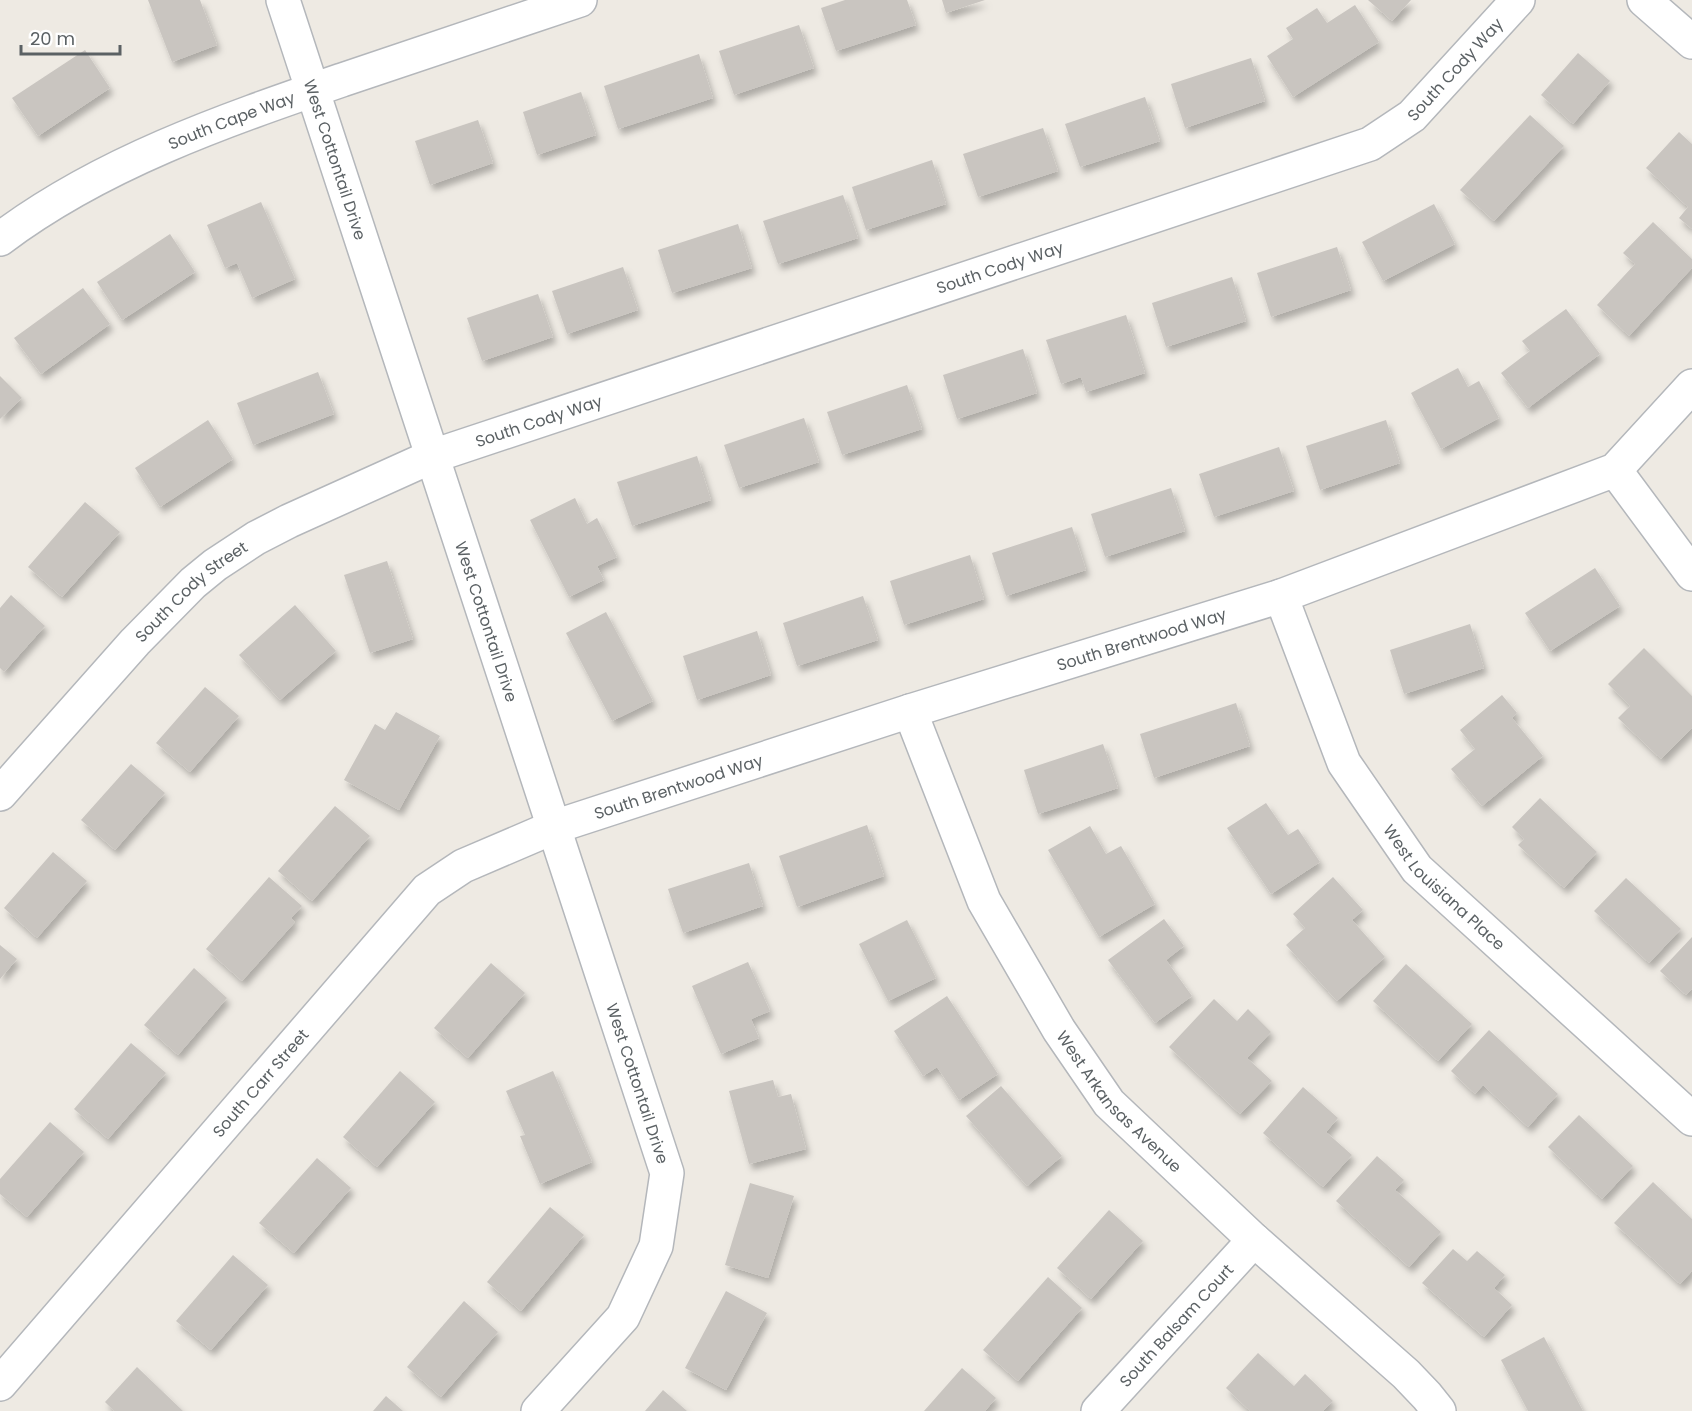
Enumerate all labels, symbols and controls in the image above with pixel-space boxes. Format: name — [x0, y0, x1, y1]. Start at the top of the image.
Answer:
street label: South Cody Way — [1402, 13, 1508, 126]
scale bar — [21, 18, 120, 56]
text: 20 m — [30, 26, 75, 51]
street label: West Cottontail Drive — [298, 77, 372, 243]
street label: South Cape Way — [165, 86, 298, 155]
street label: South Cody Way — [933, 236, 1066, 300]
street label: South Cody Way — [472, 389, 605, 453]
street label: South Cody Street — [130, 536, 252, 648]
street label: West Cottontail Drive — [449, 538, 523, 705]
street label: South Brentwood Way — [1054, 603, 1229, 677]
street label: South Brentwood Way — [591, 749, 766, 825]
street label: West Louisiana Place — [1378, 820, 1510, 956]
street label: West Cottontail Drive — [600, 1000, 674, 1167]
street label: South Carr Street — [207, 1024, 314, 1142]
street label: West Arkansas Avenue — [1051, 1026, 1187, 1178]
street label: South Balsam Court — [1114, 1259, 1239, 1392]

